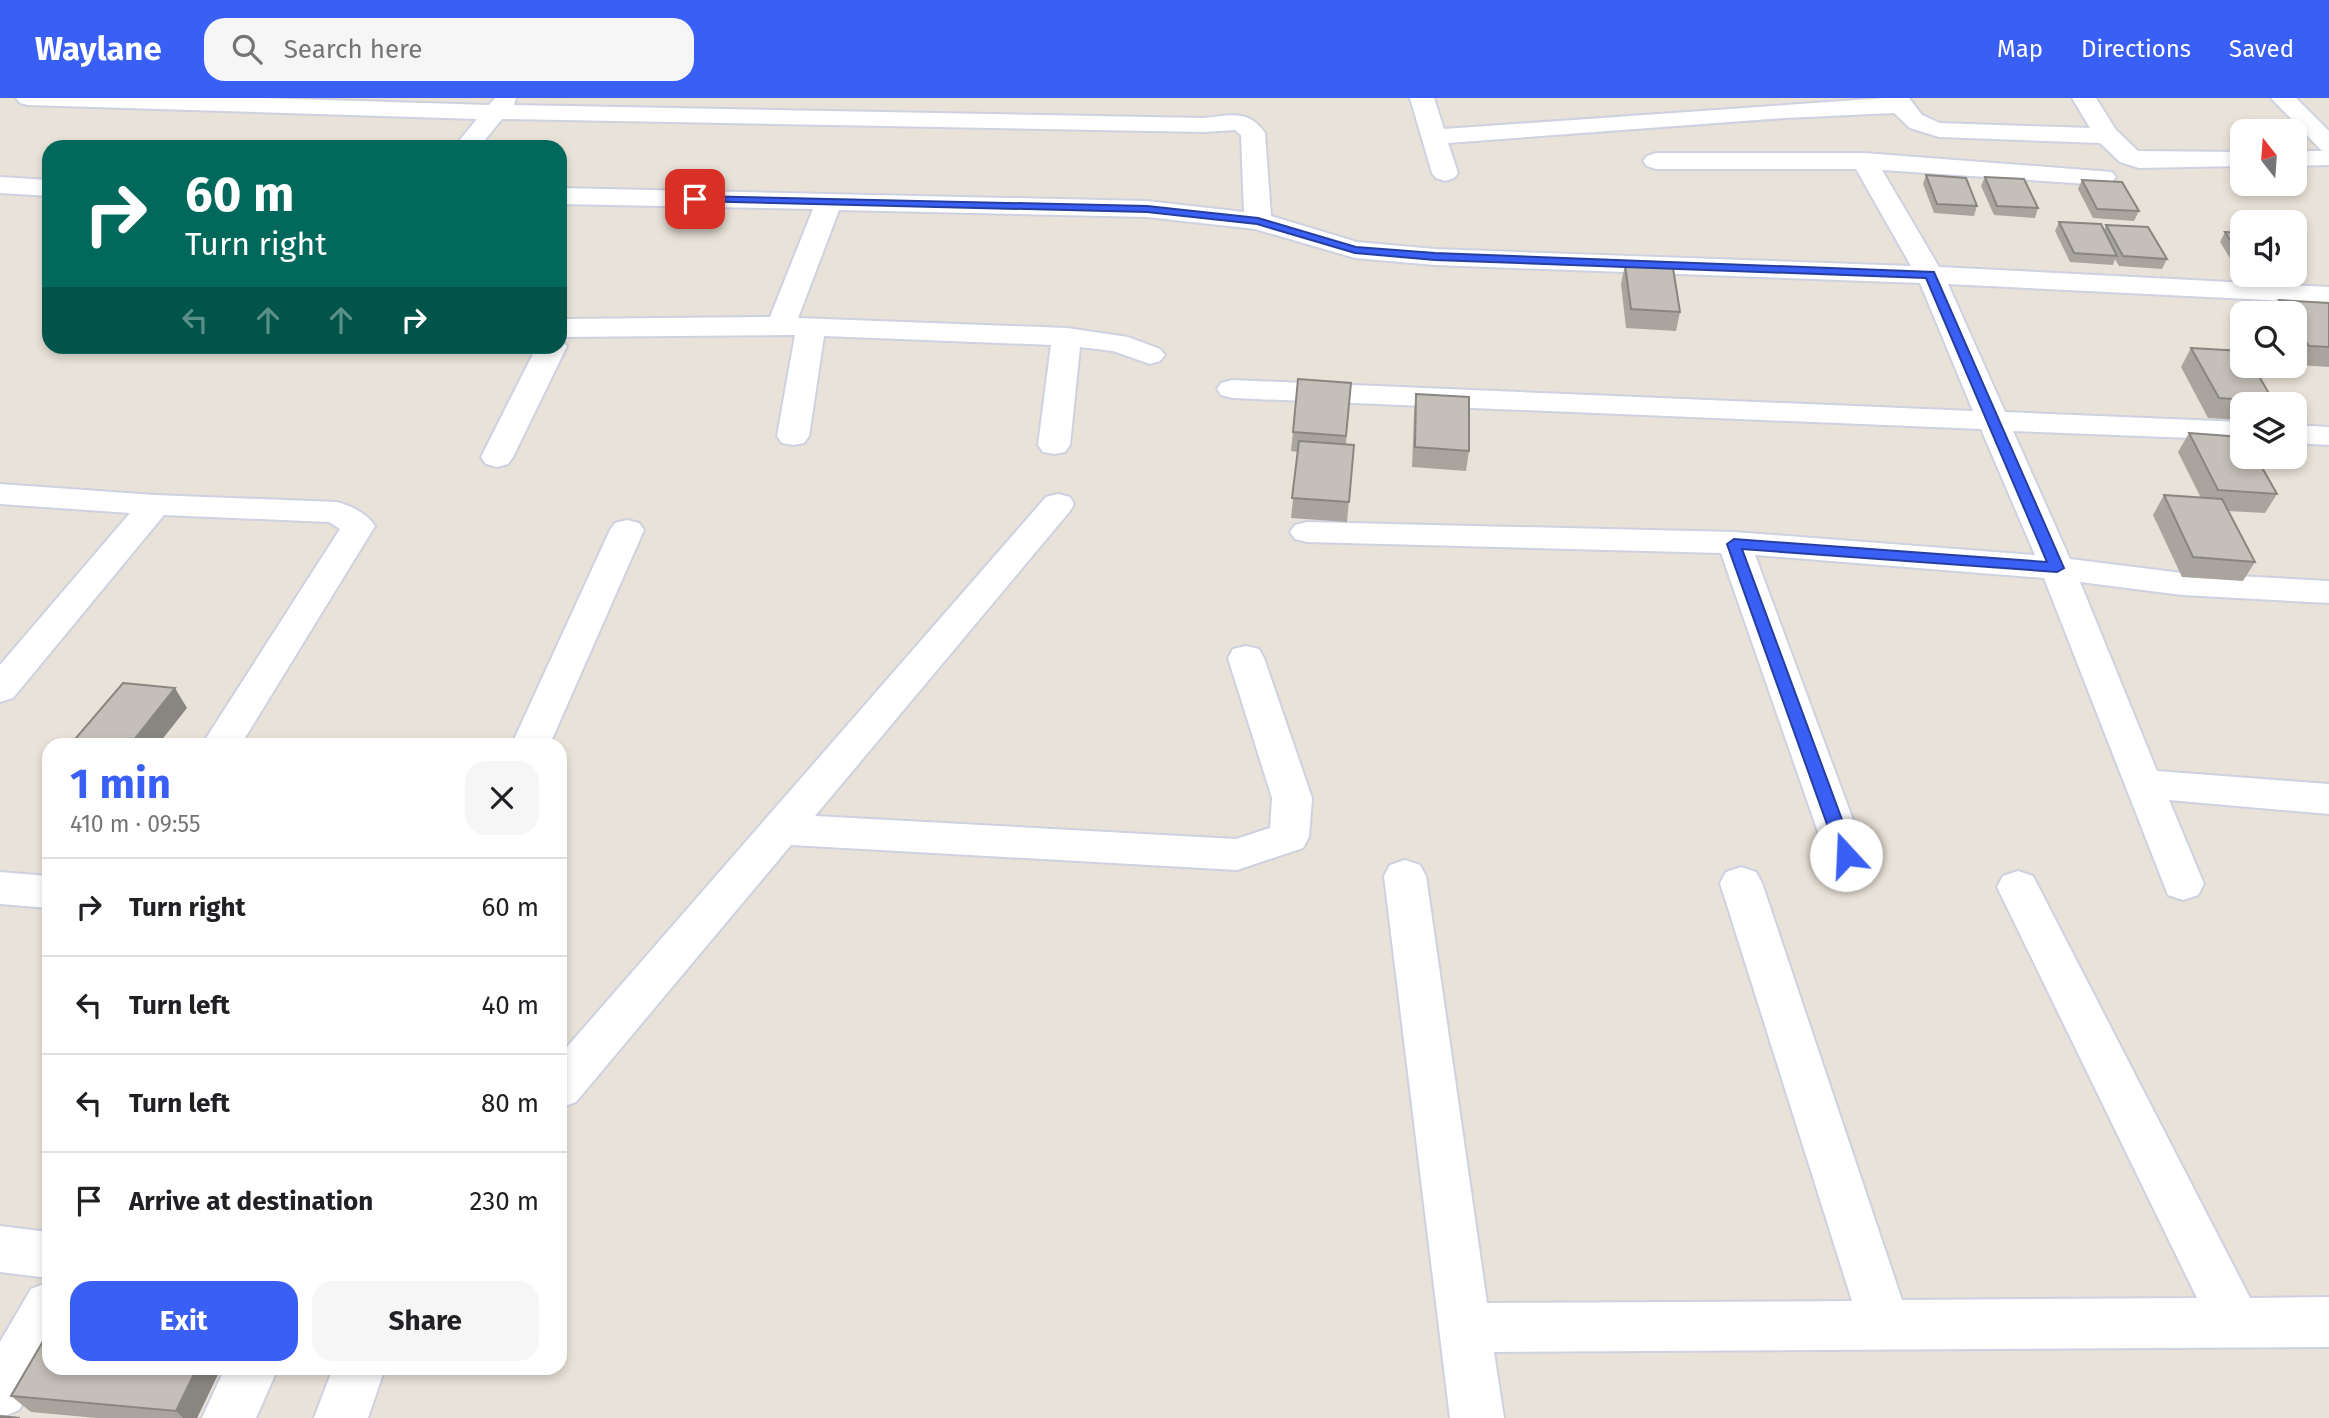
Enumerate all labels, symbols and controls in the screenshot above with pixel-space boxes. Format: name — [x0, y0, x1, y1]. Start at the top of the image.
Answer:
search box — [204, 18, 694, 81]
text: Waylane — [35, 29, 162, 69]
icon: search — [228, 30, 266, 68]
text: Search here — [284, 34, 423, 65]
text: Map — [1997, 35, 2043, 63]
text: Directions — [2081, 35, 2191, 63]
text: Saved — [2229, 35, 2294, 63]
north arrow — [2230, 119, 2306, 196]
map controls — [2230, 119, 2307, 469]
text: 60 m — [185, 165, 294, 224]
icon: right — [70, 168, 161, 259]
pin — [665, 169, 725, 229]
icon: arrive — [676, 180, 714, 218]
button: sound — [2230, 210, 2307, 287]
text: Turn right — [185, 225, 327, 263]
icon: left — [176, 301, 214, 339]
icon: ahead — [249, 301, 287, 339]
icon: ahead — [322, 301, 360, 339]
icon: right — [395, 301, 433, 339]
button: search — [2230, 301, 2307, 378]
button: layers — [2230, 392, 2307, 469]
text: 1 min — [70, 759, 171, 809]
button: close — [465, 761, 539, 835]
text: 410 m · 09:55 — [70, 810, 200, 838]
position arrow — [1809, 818, 1883, 892]
icon: right — [70, 888, 108, 926]
text: Turn right — [129, 892, 246, 923]
text: 60 m — [481, 892, 539, 923]
icon: left — [70, 986, 108, 1024]
text: Turn left — [129, 990, 230, 1021]
text: 40 m — [481, 990, 539, 1021]
icon: left — [70, 1084, 108, 1122]
text: Turn left — [129, 1088, 230, 1119]
text: 80 m — [481, 1088, 539, 1119]
icon: arrive — [70, 1182, 108, 1220]
text: Arrive at destination — [129, 1186, 373, 1217]
text: 230 m — [470, 1186, 539, 1217]
button: Exit — [70, 1281, 298, 1361]
button: Share — [312, 1281, 539, 1361]

